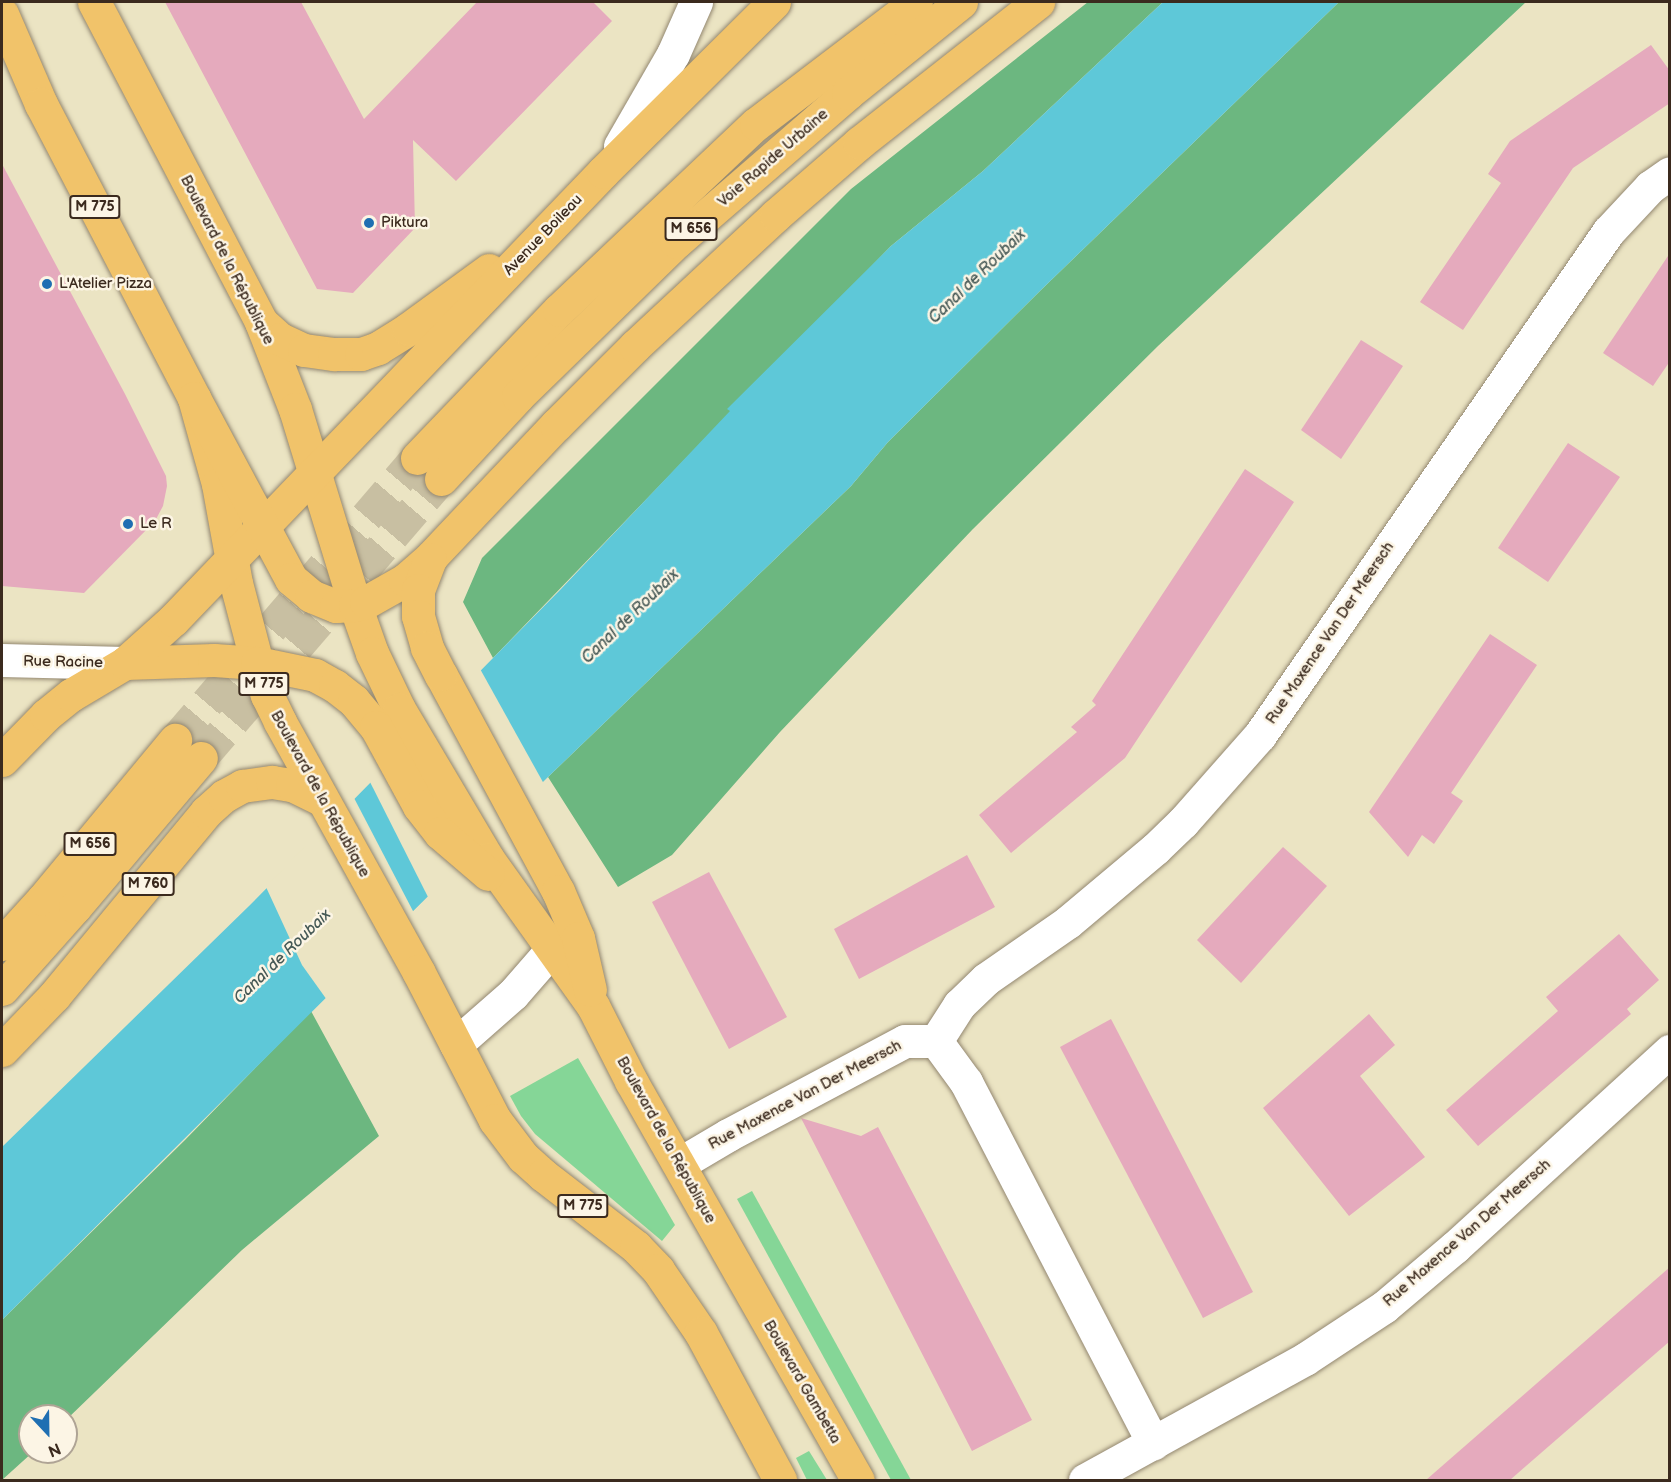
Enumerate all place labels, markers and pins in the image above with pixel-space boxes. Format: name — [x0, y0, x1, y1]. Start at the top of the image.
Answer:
place label: Piktura — [381, 214, 428, 232]
marker: Piktura — [362, 216, 376, 230]
place label: L'Atelier Pizza — [59, 275, 152, 293]
marker: L'Atelier Pizza — [40, 277, 54, 291]
place label: Le R — [140, 515, 172, 533]
marker: Le R — [121, 517, 135, 531]

